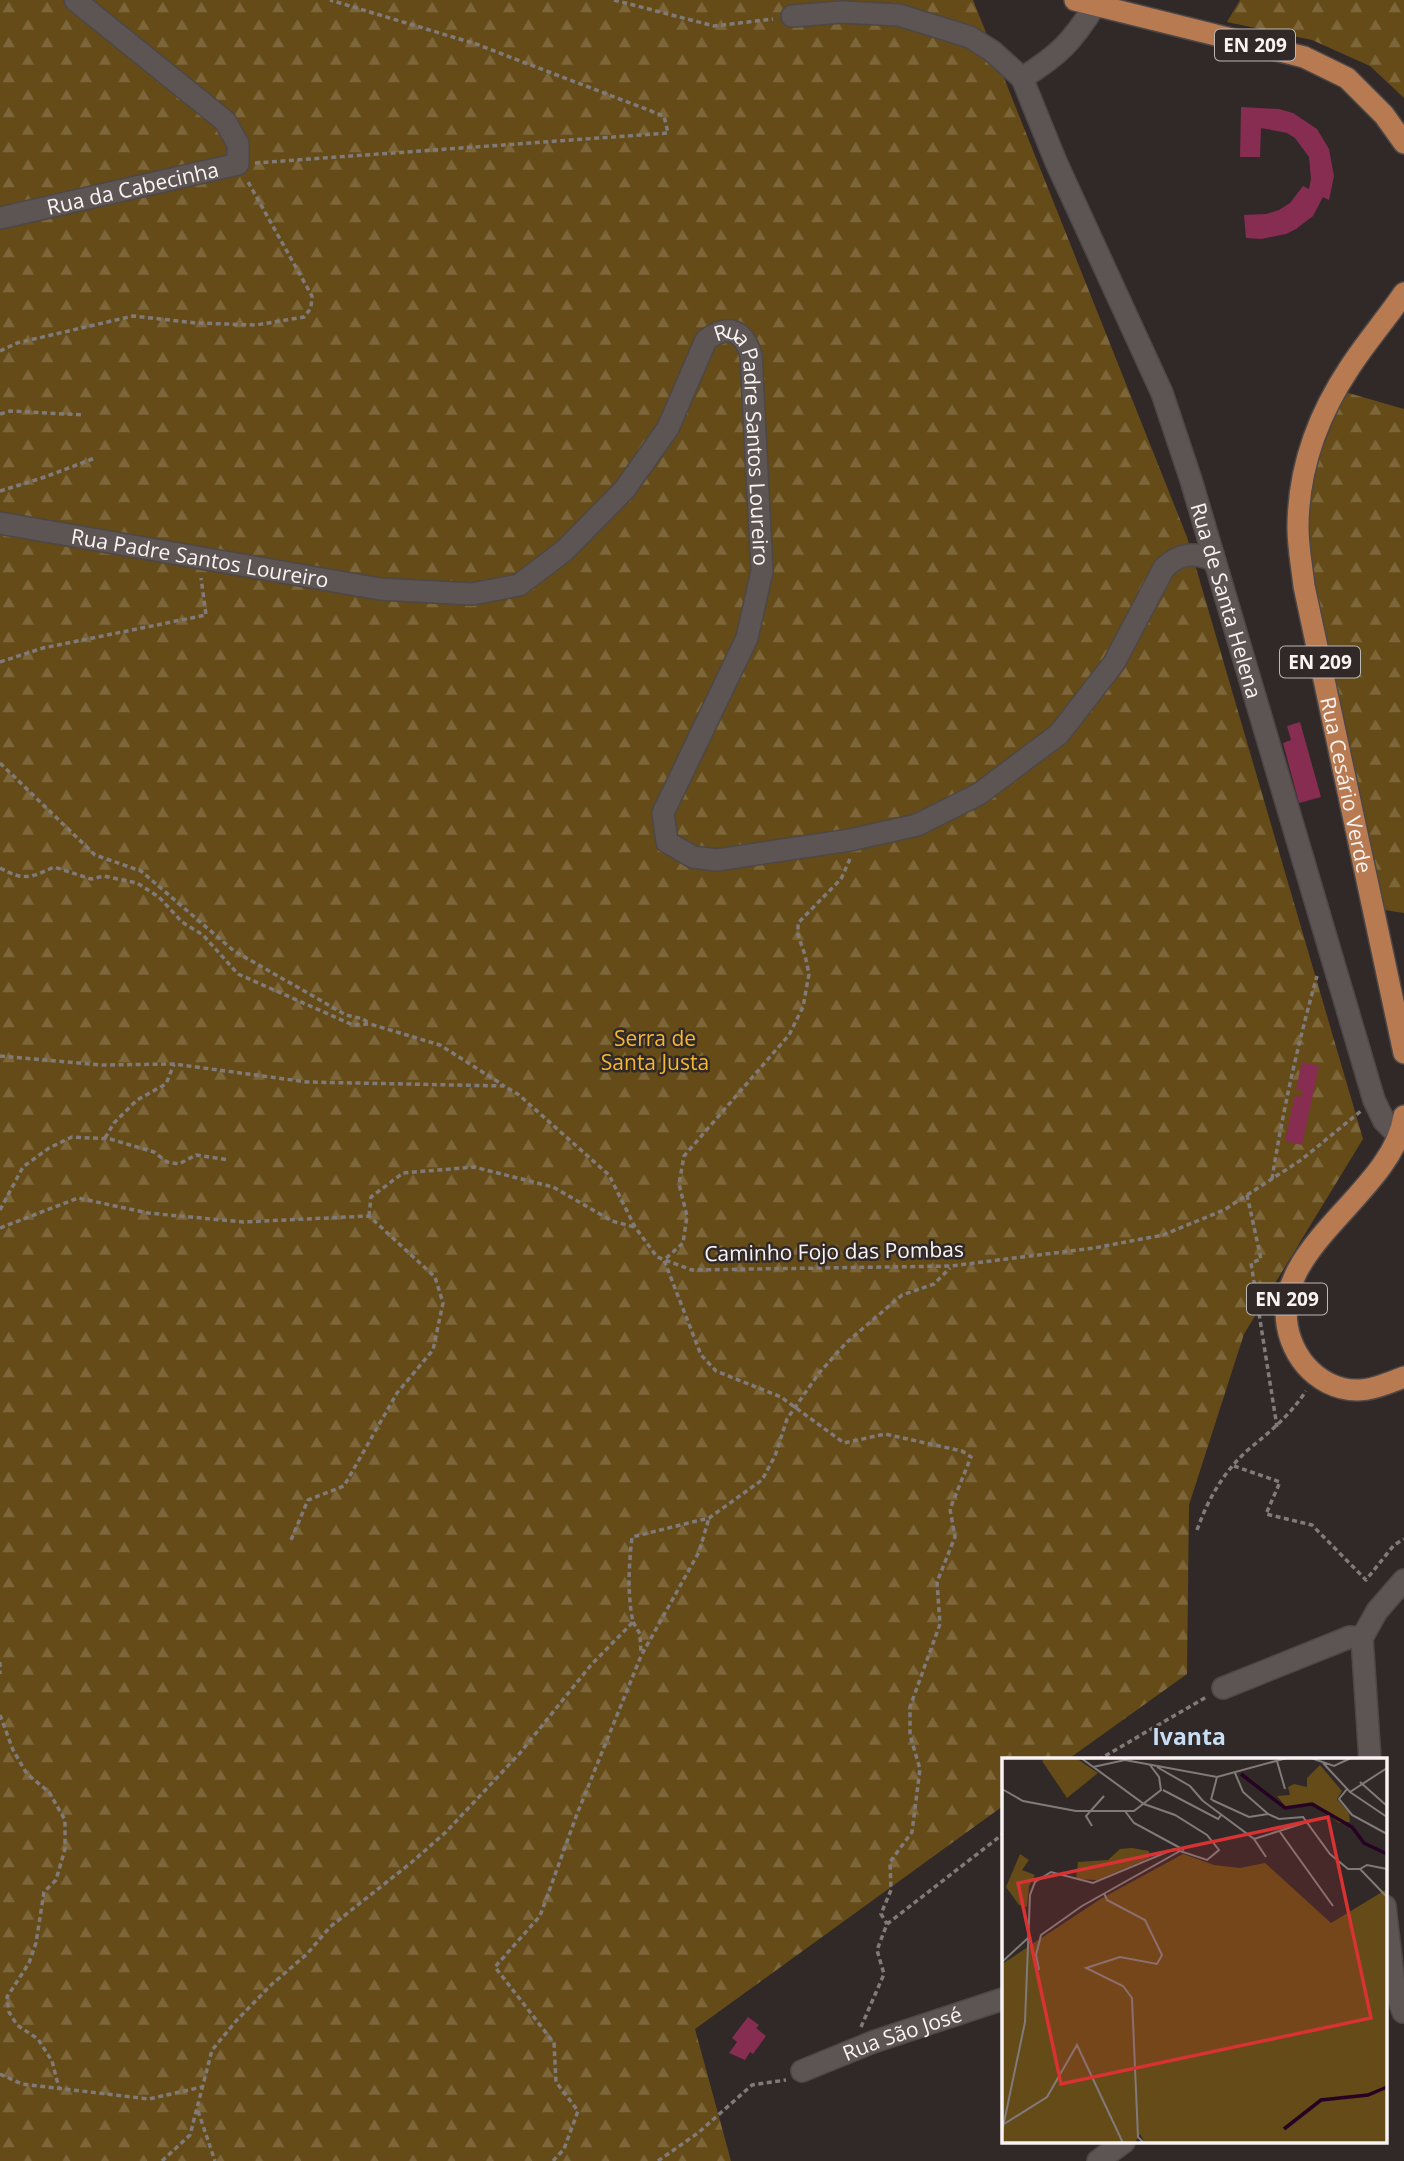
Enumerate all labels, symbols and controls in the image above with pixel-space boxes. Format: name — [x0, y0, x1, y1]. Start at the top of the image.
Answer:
road number: EN 209 — [1215, 30, 1295, 60]
street label: Rua da Cabecinha — [44, 155, 221, 221]
street label: Rua Padre Santos Loureiro — [710, 316, 776, 567]
street label: Rua de Santa Helena — [1184, 499, 1269, 702]
street label: Rua Padre Santos Loureiro — [69, 522, 331, 594]
road number: EN 209 — [1280, 646, 1360, 678]
street label: Rua Cesário Verde — [1314, 694, 1379, 875]
park label: Serra de Santa Justa — [601, 1024, 709, 1076]
street label: Caminho Fojo das Pombas — [704, 1235, 964, 1267]
road number: EN 209 — [1247, 1284, 1327, 1315]
district label: Ivanta — [1152, 1720, 1226, 1752]
inset map — [1002, 1758, 1386, 2144]
street label: Rua São José — [838, 2000, 965, 2067]

